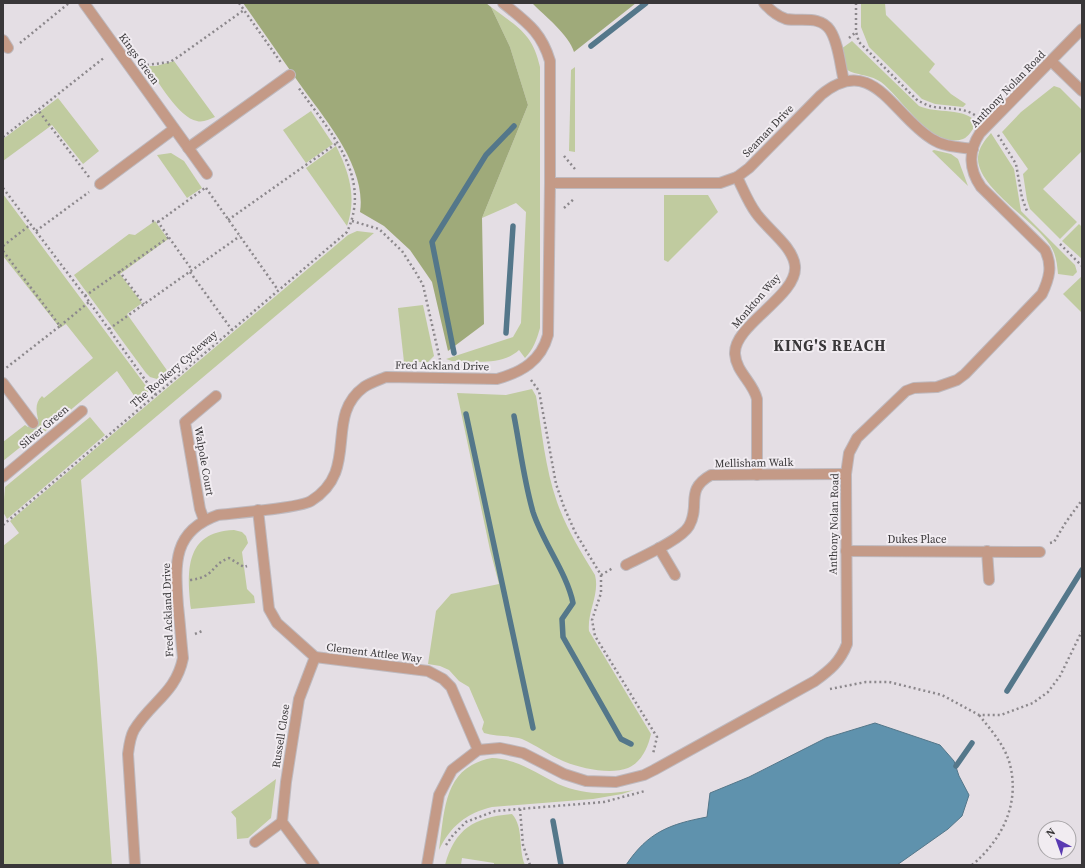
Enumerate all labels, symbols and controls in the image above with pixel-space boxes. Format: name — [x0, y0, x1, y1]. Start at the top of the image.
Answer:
street label: Kings Green — [115, 30, 163, 88]
street label: Anthony Nolan Road — [967, 47, 1049, 131]
street label: Seaman Drive — [739, 101, 797, 161]
street label: Monkton Way — [728, 270, 784, 332]
street label: The Rookery Cycleway — [127, 327, 221, 411]
district label: KING'S REACH — [773, 335, 887, 356]
street label: Fred Ackland Drive — [395, 358, 490, 374]
street label: Silver Green — [16, 402, 72, 452]
street label: Walpole Court — [191, 425, 218, 497]
street label: Mellisham Walk — [715, 455, 794, 471]
street label: Anthony Nolan Road — [826, 472, 842, 575]
street label: Dukes Place — [887, 532, 947, 547]
street label: Fred Ackland Drive — [159, 562, 177, 657]
street label: Clement Attlee Way — [325, 640, 423, 666]
street label: Russell Close — [269, 703, 293, 769]
north arrow — [1037, 820, 1077, 860]
text: N — [1043, 825, 1059, 841]

